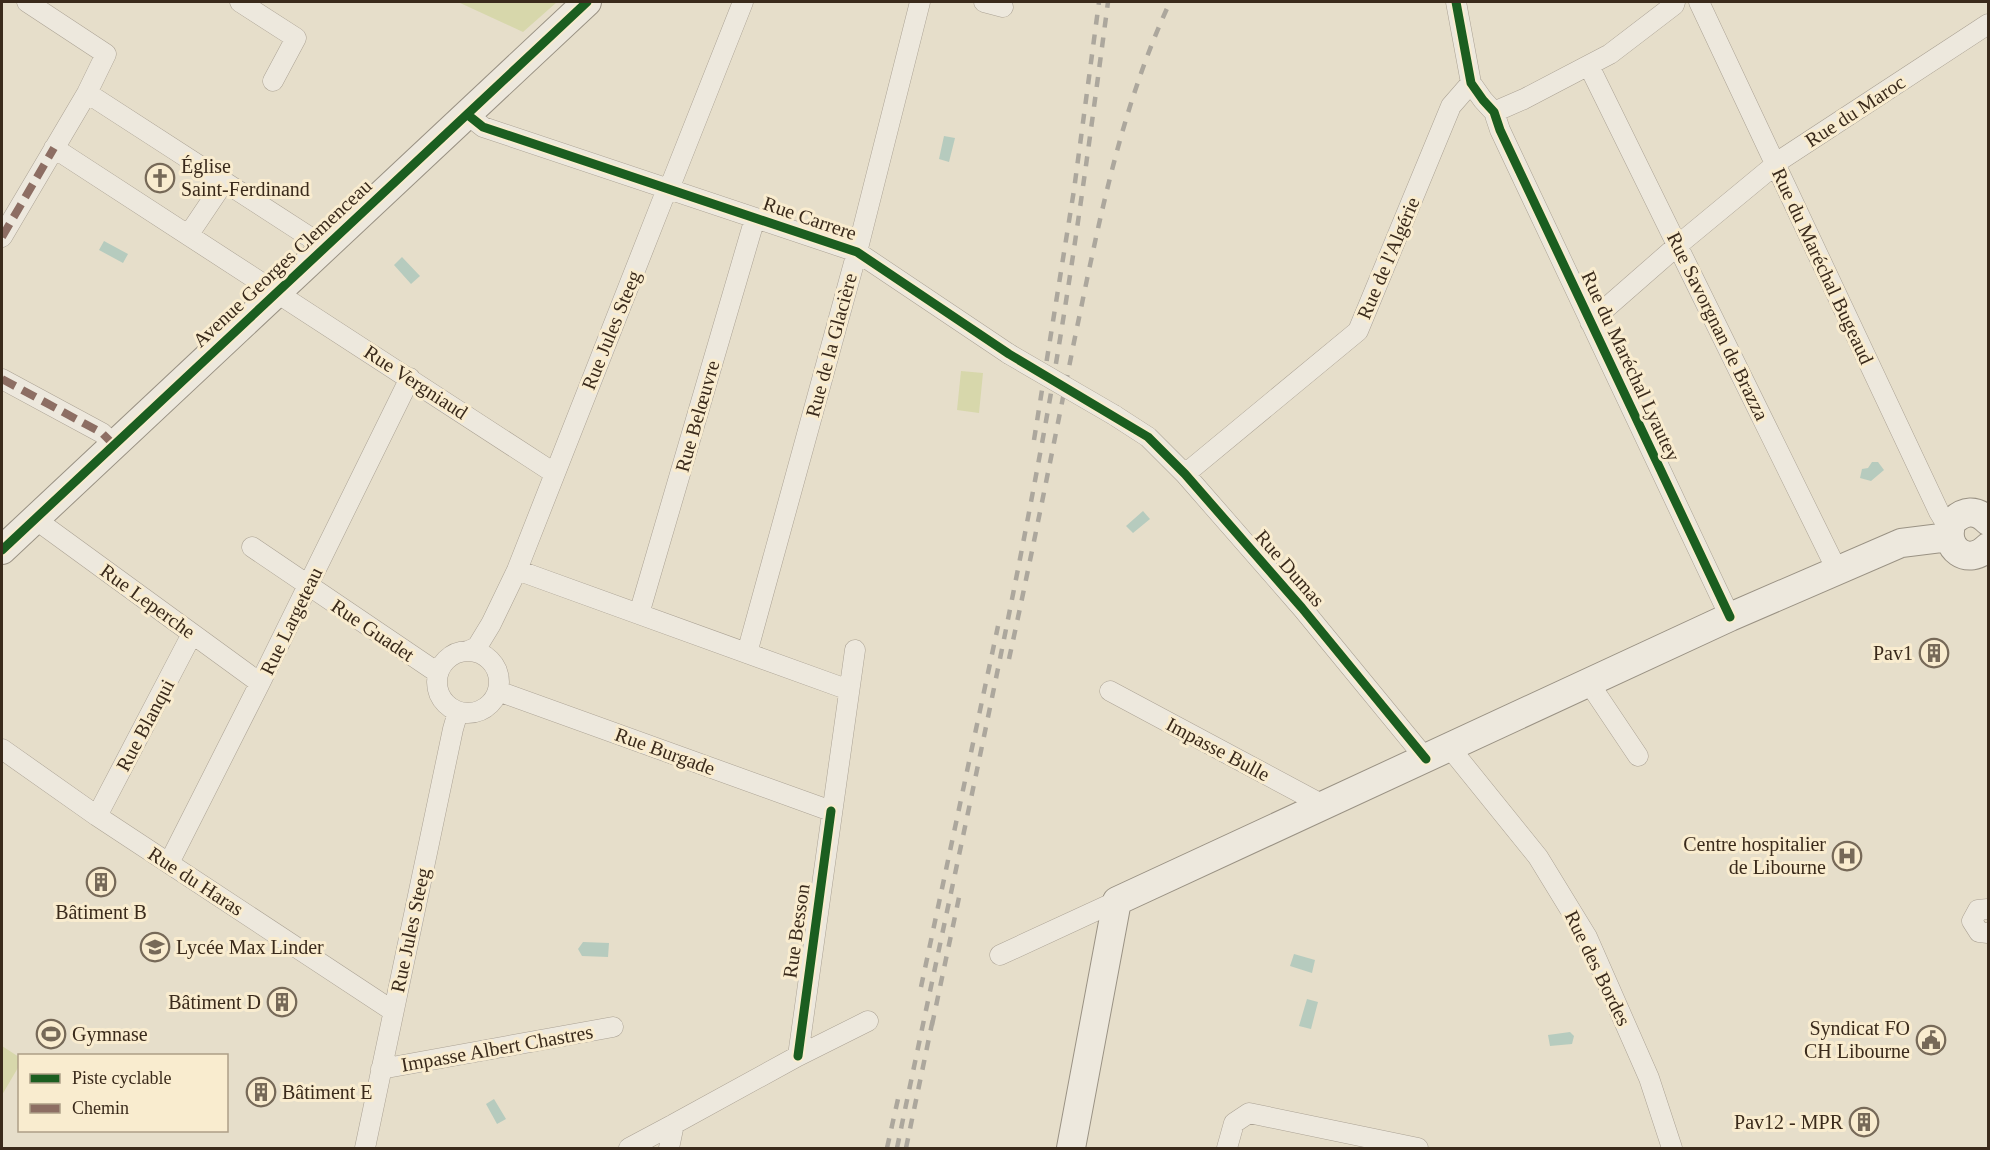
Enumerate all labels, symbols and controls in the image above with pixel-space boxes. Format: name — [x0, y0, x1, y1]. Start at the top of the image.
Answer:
street label: Rue du Maroc — [1801, 71, 1909, 151]
place label: Église Saint-Ferdinand — [181, 155, 310, 200]
church icon: Église Saint-Ferdinand — [144, 162, 176, 194]
street label: Rue du Maréchal Bugeaud — [1767, 164, 1878, 368]
street label: Avenue Georges Clemenceau — [188, 175, 376, 352]
street label: Rue Carrere — [760, 192, 860, 244]
street label: Rue de l'Algérie — [1352, 194, 1425, 323]
street label: Rue Savorgnan de Brazza — [1662, 228, 1773, 424]
street label: Rue Jules Steeg — [577, 267, 646, 393]
street label: Rue du Maréchal Lyautey — [1576, 267, 1685, 465]
street label: Rue de la Glacière — [801, 270, 861, 419]
street label: Rue Vergniaud — [360, 340, 472, 424]
street label: Rue Belœuvre — [671, 358, 723, 474]
street label: Rue Dumas — [1251, 525, 1329, 611]
street label: Rue Leperche — [96, 559, 200, 644]
street label: Rue Largeteau — [256, 564, 327, 679]
street label: Rue Guadet — [327, 594, 419, 666]
building icon: Pav1 — [1918, 637, 1950, 669]
place label: Pav1 — [1873, 642, 1913, 664]
street label: Rue Blanqui — [112, 675, 179, 775]
street label: Impasse Bulle — [1162, 713, 1274, 786]
street label: Rue Burgade — [612, 723, 718, 780]
place label: Centre hospitalier de Libourne — [1683, 833, 1826, 878]
hospital icon: Centre hospitalier de Libourne — [1831, 840, 1863, 872]
street label: Rue du Haras — [144, 842, 248, 920]
building icon: Bâtiment B — [85, 866, 117, 898]
street label: Rue Jules Steeg — [386, 866, 435, 994]
street label: Rue Besson — [778, 882, 814, 980]
place label: Bâtiment B — [55, 901, 147, 923]
street label: Rue des Bordes — [1561, 907, 1635, 1029]
school or university icon: Lycée Max Linder — [139, 931, 171, 963]
place label: Lycée Max Linder — [176, 936, 324, 959]
building icon: Bâtiment D — [266, 986, 298, 1018]
place label: Bâtiment D — [168, 991, 261, 1013]
place label: Syndicat FO CH Libourne — [1804, 1017, 1910, 1062]
sports icon: Gymnase — [35, 1018, 67, 1050]
street label: Impasse Albert Chastres — [399, 1020, 595, 1077]
place label: Gymnase — [72, 1023, 148, 1046]
public building icon: Syndicat FO CH Libourne — [1915, 1024, 1947, 1056]
legend — [18, 1054, 228, 1132]
text: Piste cyclable — [72, 1068, 171, 1088]
building icon: Bâtiment E — [245, 1076, 277, 1108]
place label: Bâtiment E — [282, 1081, 373, 1103]
text: Chemin — [72, 1098, 129, 1118]
building icon: Pav12 - MPR — [1848, 1106, 1880, 1138]
place label: Pav12 - MPR — [1734, 1111, 1844, 1133]

